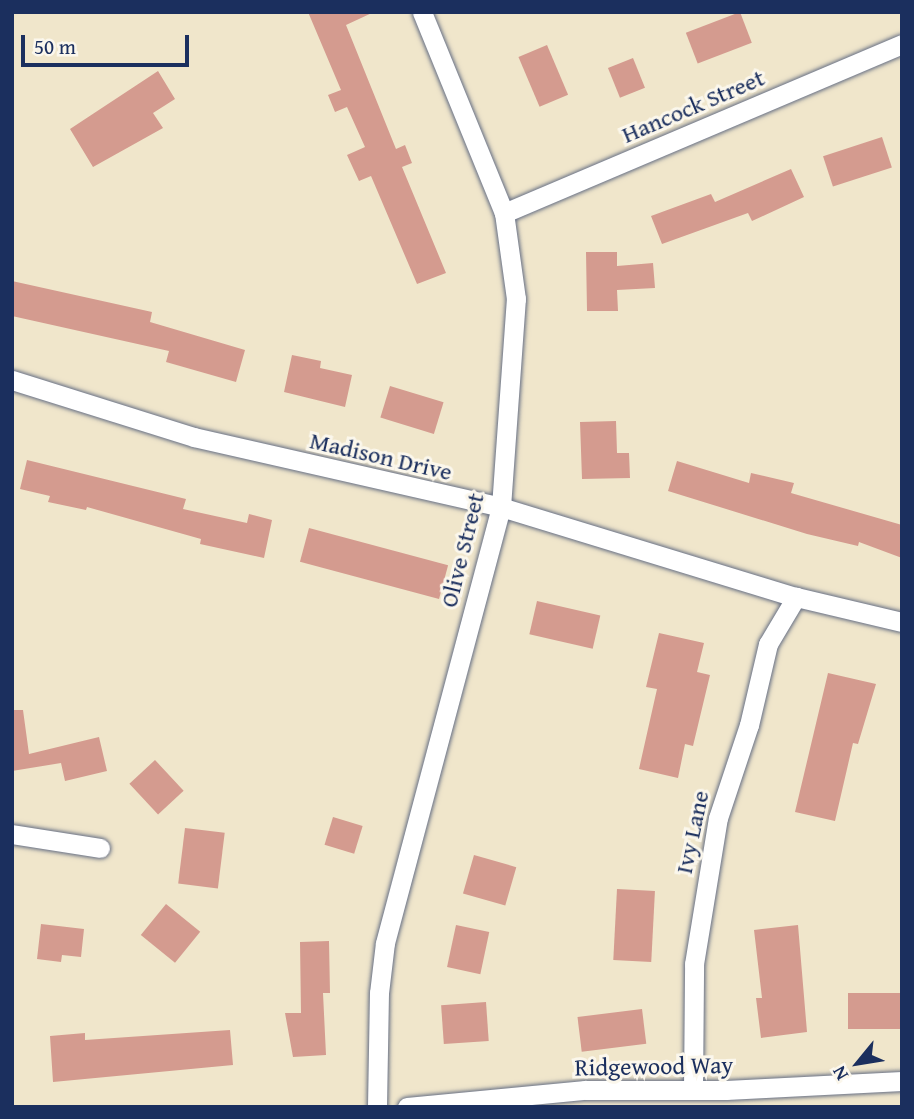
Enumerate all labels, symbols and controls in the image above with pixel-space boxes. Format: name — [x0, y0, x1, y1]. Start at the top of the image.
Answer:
scale bar — [24, 21, 192, 65]
text: 50 m — [34, 31, 76, 62]
street label: Hancock Street — [617, 63, 769, 149]
street label: Madison Drive — [307, 426, 455, 486]
street label: Olive Street — [434, 490, 490, 610]
street label: Ivy Lane — [669, 788, 715, 876]
north arrow — [823, 1028, 893, 1098]
street label: Ridgewood Way — [574, 1050, 734, 1082]
text: N — [825, 1061, 855, 1086]

